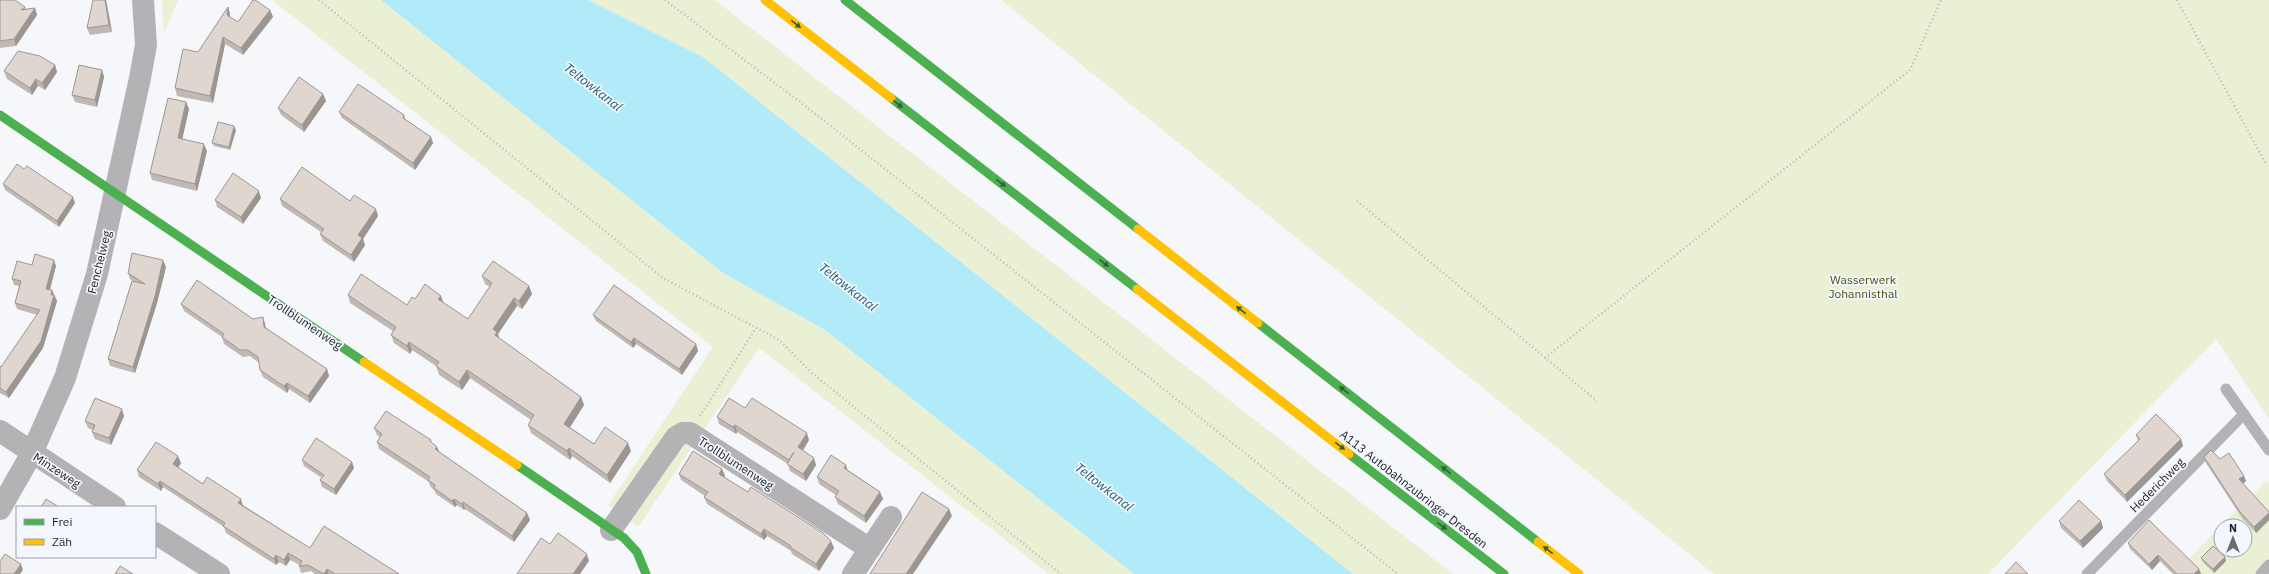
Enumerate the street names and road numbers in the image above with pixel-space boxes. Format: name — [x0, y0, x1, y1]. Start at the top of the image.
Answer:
street label: Fenchelweg — [84, 228, 114, 295]
street label: Trollblumenweg — [265, 292, 346, 353]
street label: A113 Autobahnzubringer Dresden — [1337, 427, 1491, 551]
street label: Trollblumenweg — [696, 433, 777, 493]
street label: Minzeweg — [30, 449, 84, 491]
street label: Hederichweg — [2127, 454, 2188, 515]

